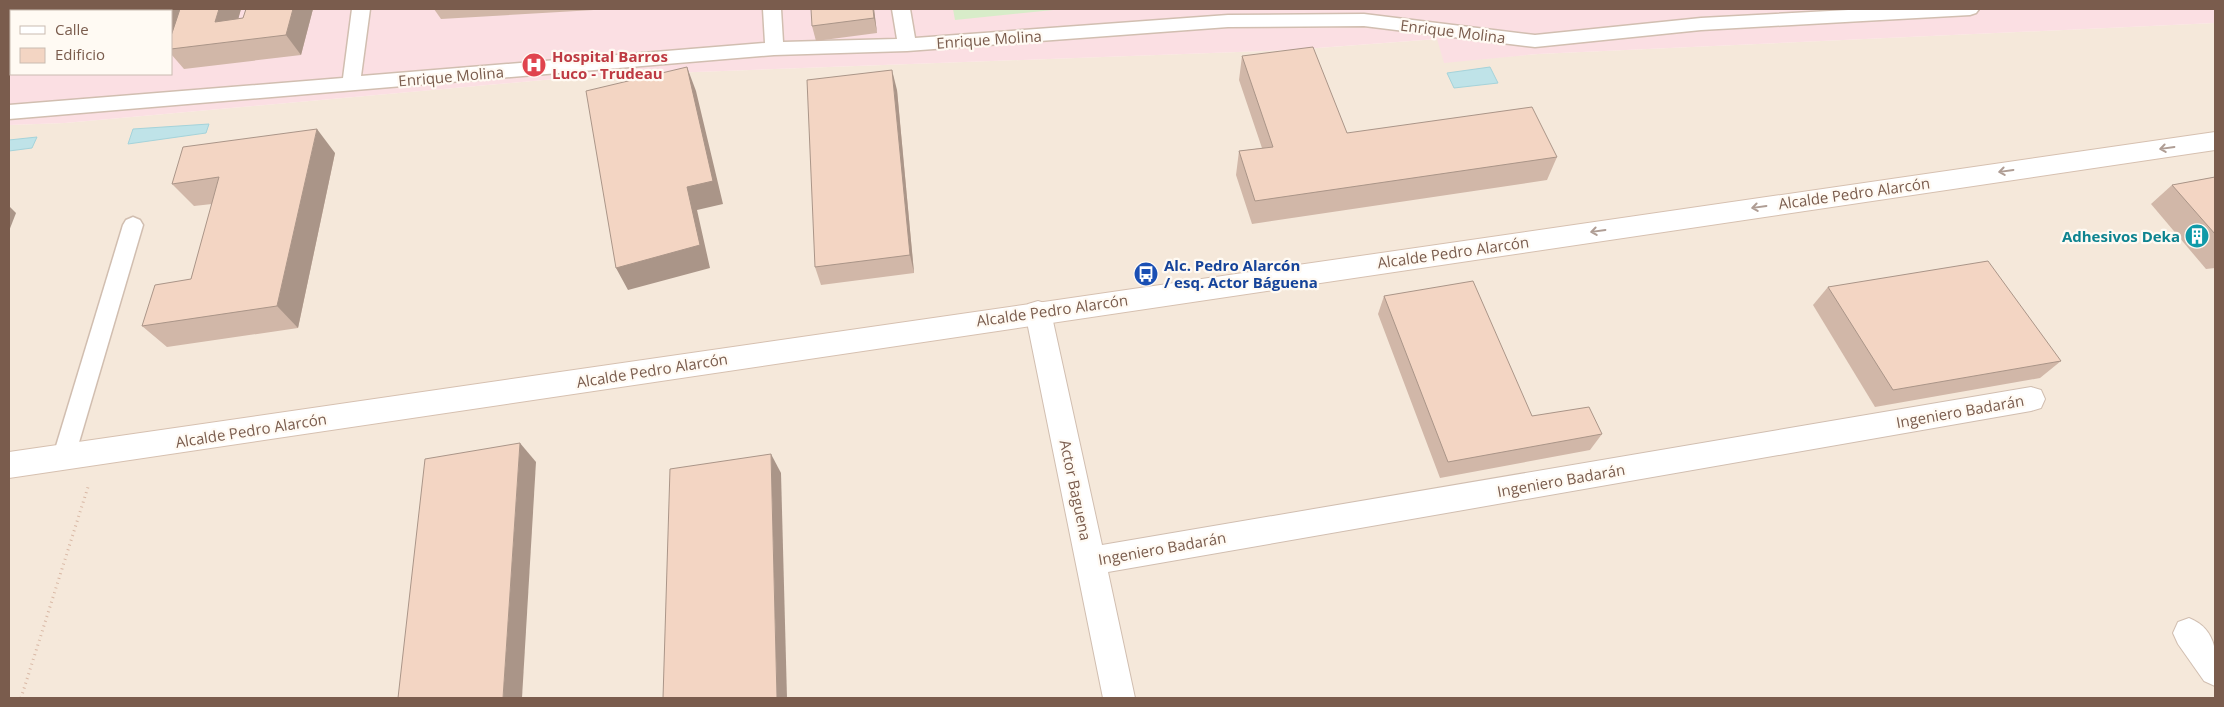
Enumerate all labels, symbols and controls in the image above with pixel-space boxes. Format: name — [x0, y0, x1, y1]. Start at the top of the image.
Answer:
legend — [10, 10, 172, 75]
street label: Enrique Molina — [1399, 15, 1507, 47]
text: Calle — [55, 19, 89, 39]
street label: Enrique Molina — [936, 25, 1042, 53]
text: Edificio — [55, 44, 105, 64]
place label: Hospital Barros Luco - Trudeau — [552, 46, 668, 83]
hospital icon: Hospital Barros Luco - Trudeau — [521, 52, 547, 78]
street label: Enrique Molina — [397, 61, 505, 91]
one-way arrow — [2159, 143, 2175, 153]
one-way arrow — [1999, 166, 2015, 176]
street label: Alcalde Pedro Alarcón — [1777, 172, 1931, 214]
one-way arrow — [1751, 202, 1767, 212]
building icon: Adhesivos Deka — [2184, 223, 2210, 249]
one-way arrow — [1590, 226, 1606, 236]
place label: Adhesivos Deka — [2062, 226, 2180, 246]
street label: Alcalde Pedro Alarcón — [1376, 231, 1530, 273]
place label: Alc. Pedro Alarcón / esq. Actor Báguena — [1164, 255, 1318, 292]
bus stop icon: Alc. Pedro Alarcón / esq. Actor Báguena — [1133, 261, 1159, 287]
street label: Alcalde Pedro Alarcón — [975, 289, 1129, 331]
street label: Alcalde Pedro Alarcón — [575, 348, 729, 392]
street label: Ingeniero Badarán — [1894, 390, 2026, 432]
street label: Alcalde Pedro Alarcón — [174, 408, 328, 452]
street label: Actor Baguena — [1056, 438, 1096, 542]
street label: Ingeniero Badarán — [1495, 459, 1627, 501]
street label: Ingeniero Badarán — [1096, 527, 1228, 569]

